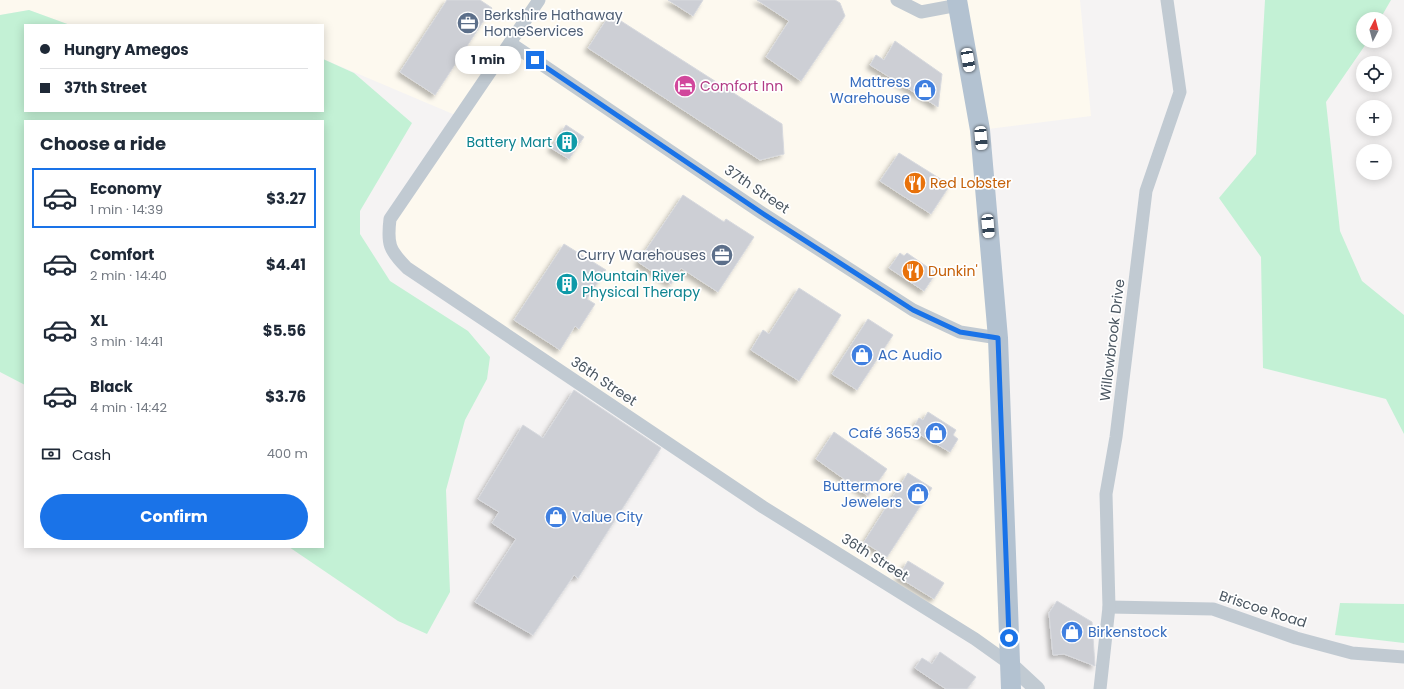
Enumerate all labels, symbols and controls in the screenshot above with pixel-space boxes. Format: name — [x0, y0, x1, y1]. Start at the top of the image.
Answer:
place label: Berkshire Hathaway HomeServices — [484, 5, 623, 41]
office icon: Berkshire Hathaway HomeServices — [455, 10, 481, 36]
north arrow — [1356, 12, 1392, 48]
map controls — [1356, 12, 1392, 180]
text: Hungry Amegos — [64, 39, 189, 60]
callout: 1 min — [455, 46, 521, 74]
car — [960, 47, 976, 73]
text: 1 min — [471, 50, 505, 69]
route end — [526, 51, 544, 69]
button: locate — [1356, 56, 1392, 92]
place label: Mattress Warehouse — [830, 72, 910, 108]
hotel icon: Comfort Inn — [672, 73, 698, 99]
place label: Comfort Inn — [700, 76, 783, 96]
text: 37th Street — [64, 77, 147, 98]
shop icon: Mattress Warehouse — [912, 77, 938, 103]
button: + — [1356, 100, 1392, 136]
car — [974, 126, 988, 150]
building icon: Battery Mart — [554, 129, 580, 155]
text: Choose a ride — [40, 131, 166, 156]
place label: Battery Mart — [466, 132, 552, 152]
button: − — [1356, 144, 1392, 180]
street label: 37th Street — [720, 160, 794, 218]
restaurant icon: Red Lobster — [902, 170, 928, 196]
place label: Red Lobster — [930, 173, 1011, 193]
text: Economy — [90, 178, 162, 199]
icon: car — [42, 180, 78, 216]
text: $3.27 — [266, 188, 306, 209]
text: 1 min · 14:39 — [90, 200, 163, 219]
car — [981, 214, 995, 238]
office icon: Curry Warehouses — [709, 242, 735, 268]
text: Comfort — [90, 244, 154, 265]
place label: Curry Warehouses — [577, 245, 706, 265]
icon: car — [42, 246, 78, 282]
text: $4.41 — [266, 254, 306, 275]
restaurant icon: Dunkin' — [900, 258, 926, 284]
place label: Dunkin' — [928, 261, 978, 281]
text: 2 min · 14:40 — [90, 266, 167, 285]
place label: Mountain River Physical Therapy — [582, 266, 700, 302]
building icon: Mountain River Physical Therapy — [554, 271, 580, 297]
street label: Willowbrook Drive — [1095, 277, 1129, 402]
text: XL — [90, 310, 108, 331]
icon: car — [42, 312, 78, 348]
text: $5.56 — [263, 320, 306, 341]
text: 3 min · 14:41 — [90, 332, 163, 351]
shop icon: AC Audio — [849, 342, 875, 368]
place label: AC Audio — [878, 345, 942, 365]
street label: 36th Street — [567, 351, 641, 411]
text: Black — [90, 376, 133, 397]
icon: car — [42, 378, 78, 414]
text: $3.76 — [265, 386, 306, 407]
text: 4 min · 14:42 — [90, 398, 167, 417]
shop icon: Café 3653 — [923, 420, 949, 446]
place label: Café 3653 — [849, 423, 920, 443]
icon: cash — [40, 443, 62, 465]
text: Cash — [72, 444, 111, 465]
text: 400 m — [267, 444, 308, 463]
place label: Buttermore Jewelers — [823, 476, 902, 512]
shop icon: Buttermore Jewelers — [905, 481, 931, 507]
button: Confirm — [40, 494, 308, 540]
shop icon: Value City — [543, 504, 569, 530]
place label: Value City — [572, 507, 643, 527]
street label: 36th Street — [838, 528, 912, 586]
street label: Briscoe Road — [1217, 585, 1309, 633]
shop icon: Birkenstock — [1059, 619, 1085, 645]
place label: Birkenstock — [1088, 622, 1168, 642]
route start — [1000, 629, 1018, 647]

